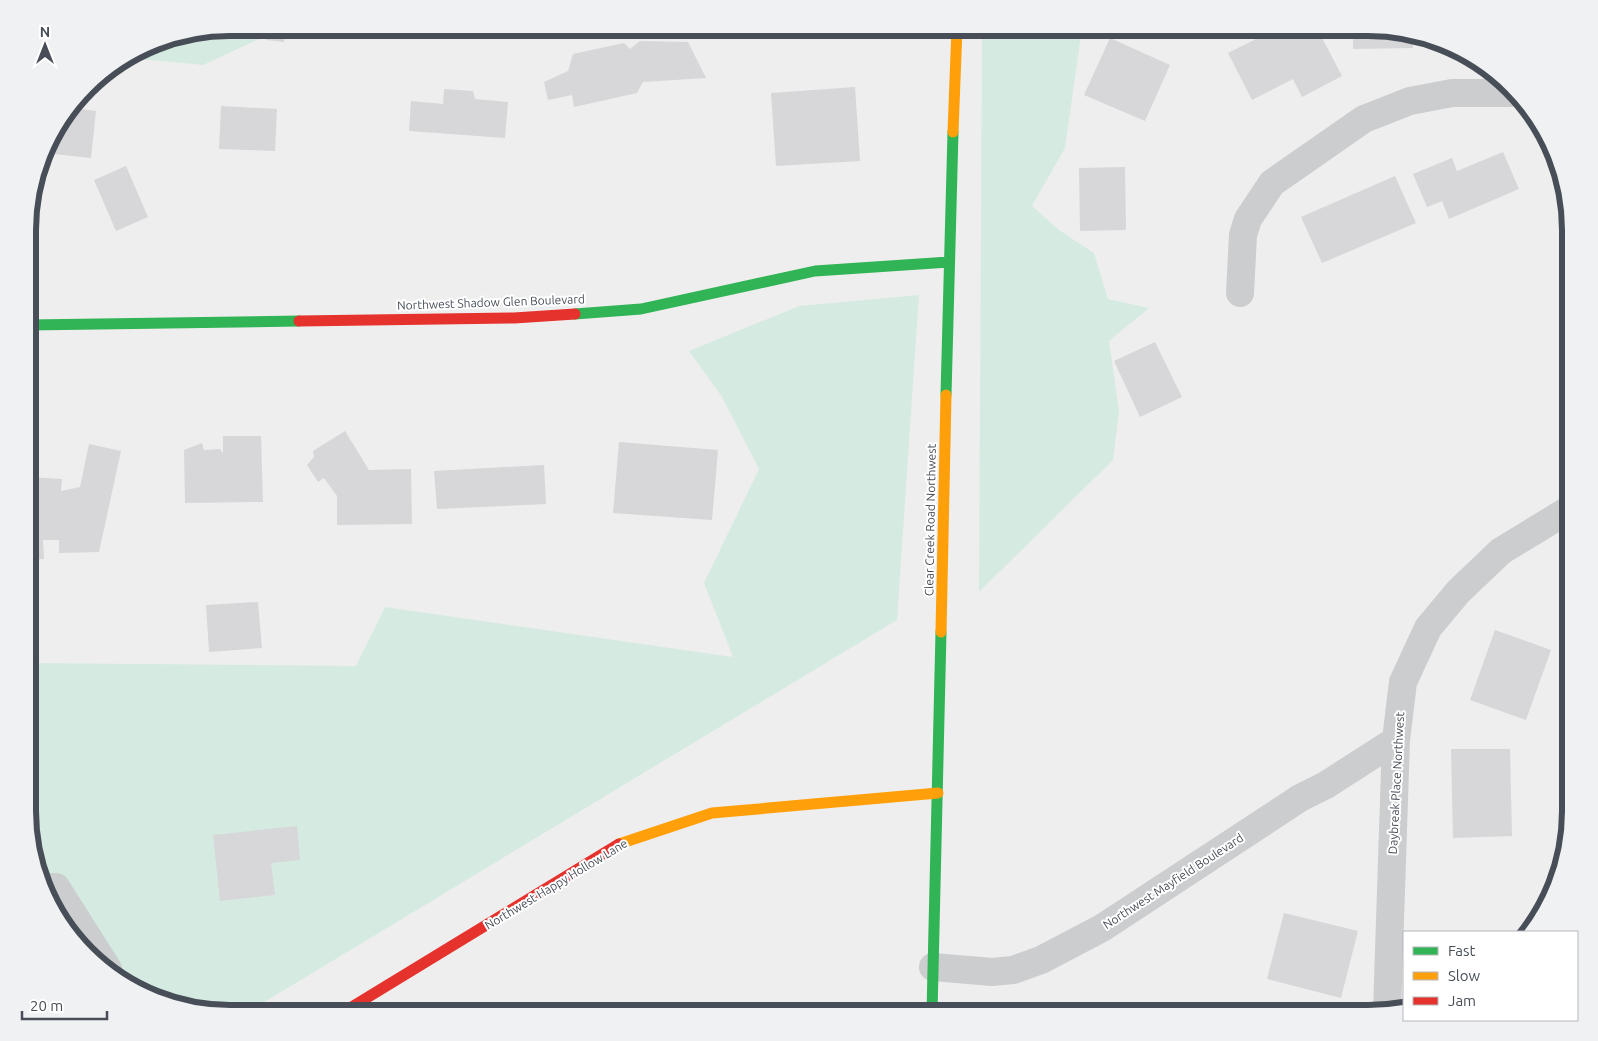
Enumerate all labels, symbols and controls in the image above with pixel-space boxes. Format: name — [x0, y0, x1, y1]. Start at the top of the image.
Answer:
north arrow — [20, 20, 70, 70]
text: N — [40, 24, 50, 40]
street label: Northwest Shadow Glen Boulevard — [397, 292, 585, 312]
street label: Clear Creek Road Northwest — [922, 443, 938, 596]
street label: Daybreak Place Northwest — [1386, 711, 1406, 855]
street label: Northwest Mayfield Boulevard — [1100, 831, 1246, 931]
street label: Northwest Happy Hollow Lane — [482, 836, 630, 932]
legend — [1403, 931, 1578, 1021]
text: Fast — [1448, 942, 1476, 959]
text: Slow — [1448, 967, 1481, 984]
scale bar — [22, 988, 108, 1020]
text: Jam — [1448, 992, 1476, 1009]
text: 20 m — [30, 997, 63, 1014]

